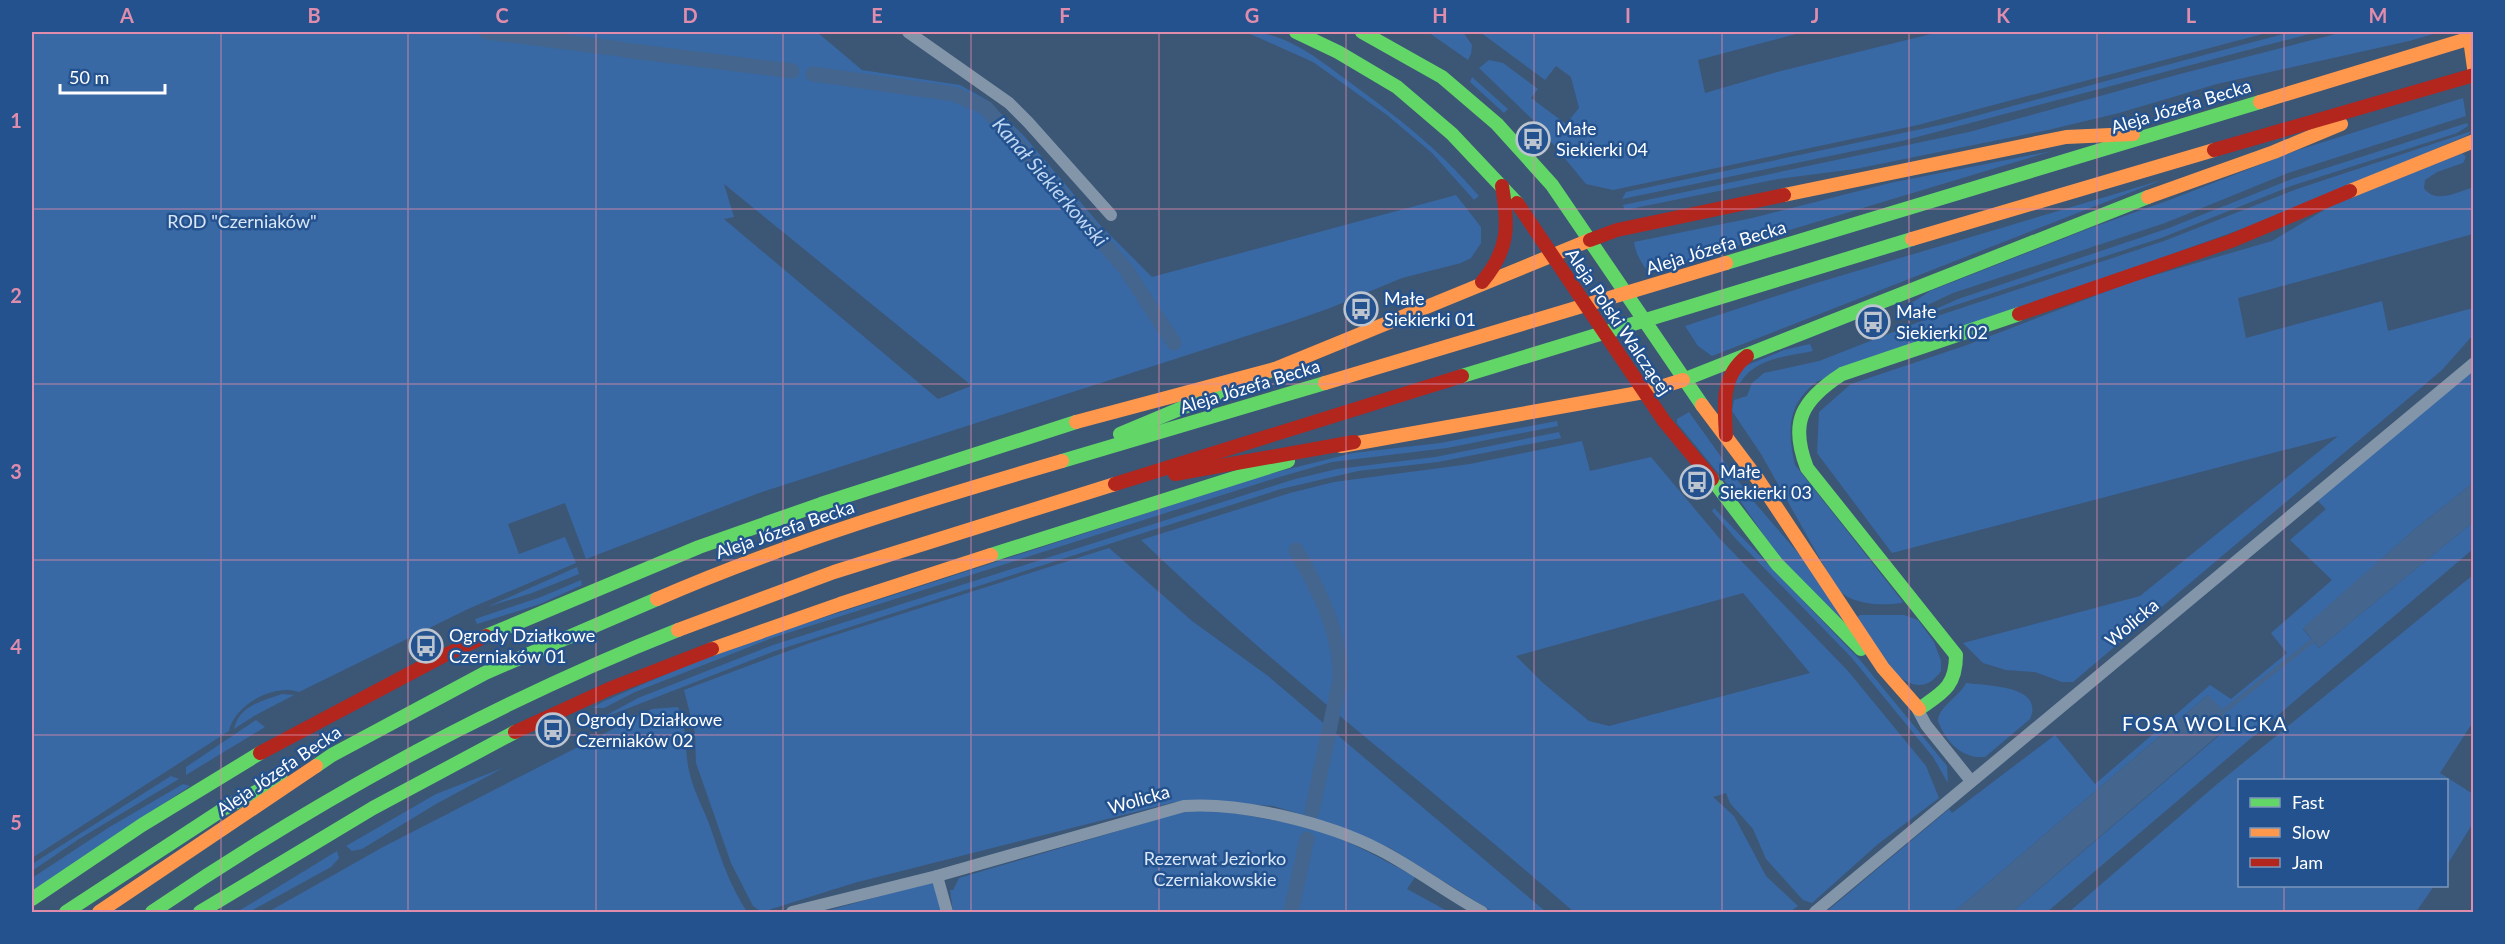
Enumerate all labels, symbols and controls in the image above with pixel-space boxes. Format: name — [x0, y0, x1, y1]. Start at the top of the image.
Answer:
text: A — [119, 3, 134, 27]
text: B — [307, 3, 321, 27]
text: C — [495, 3, 509, 27]
text: D — [682, 3, 698, 27]
text: E — [871, 3, 883, 27]
text: F — [1059, 3, 1071, 27]
text: G — [1245, 3, 1259, 27]
text: H — [1432, 3, 1448, 27]
text: I — [1625, 3, 1631, 27]
text: J — [1811, 3, 1819, 27]
text: K — [1996, 3, 2010, 27]
text: L — [2186, 3, 2197, 27]
text: M — [2369, 3, 2387, 27]
scale bar — [60, 57, 165, 95]
text: 50 m — [69, 66, 109, 88]
street label: Aleja Józefa Becka — [2108, 74, 2253, 138]
text: 1 — [10, 108, 22, 132]
water label: Kanał Siekierkowski — [988, 112, 1114, 251]
place label: Małe Siekierki 04 — [1556, 117, 1648, 160]
bus stop icon: Małe Siekierki 04 — [1515, 121, 1551, 157]
park label: ROD "Czerniaków" — [167, 210, 317, 232]
street label: Aleja Józefa Becka — [1643, 215, 1788, 279]
street label: Aleja Polski Walczącej — [1561, 244, 1676, 399]
text: 2 — [10, 283, 22, 307]
place label: Małe Siekierki 01 — [1384, 287, 1476, 330]
bus stop icon: Małe Siekierki 01 — [1343, 291, 1379, 327]
place label: Małe Siekierki 02 — [1896, 300, 1988, 343]
bus stop icon: Małe Siekierki 02 — [1855, 304, 1891, 340]
street label: Aleja Józefa Becka — [1177, 354, 1322, 418]
text: 3 — [10, 459, 22, 483]
place label: Małe Siekierki 03 — [1720, 460, 1812, 503]
bus stop icon: Małe Siekierki 03 — [1679, 464, 1715, 500]
street label: Aleja Józefa Becka — [712, 495, 857, 563]
street label: Wolicka — [2100, 594, 2163, 651]
place label: Ogrody Działkowe Czerniaków 01 — [449, 624, 595, 667]
bus stop icon: Ogrody Działkowe Czerniaków 01 — [408, 628, 444, 664]
text: 4 — [10, 634, 22, 658]
place label: Ogrody Działkowe Czerniaków 02 — [576, 708, 722, 751]
district label: FOSA WOLICKA — [2122, 711, 2288, 735]
bus stop icon: Ogrody Działkowe Czerniaków 02 — [535, 712, 571, 748]
street label: Aleja Józefa Becka — [212, 720, 345, 820]
legend — [2238, 779, 2448, 887]
street label: Wolicka — [1105, 780, 1172, 818]
text: Fast — [2292, 791, 2325, 813]
text: 5 — [10, 810, 22, 834]
text: Slow — [2292, 821, 2330, 843]
park label: Rezerwat Jeziorko Czerniakowskie — [1144, 847, 1286, 890]
text: Jam — [2292, 851, 2323, 873]

